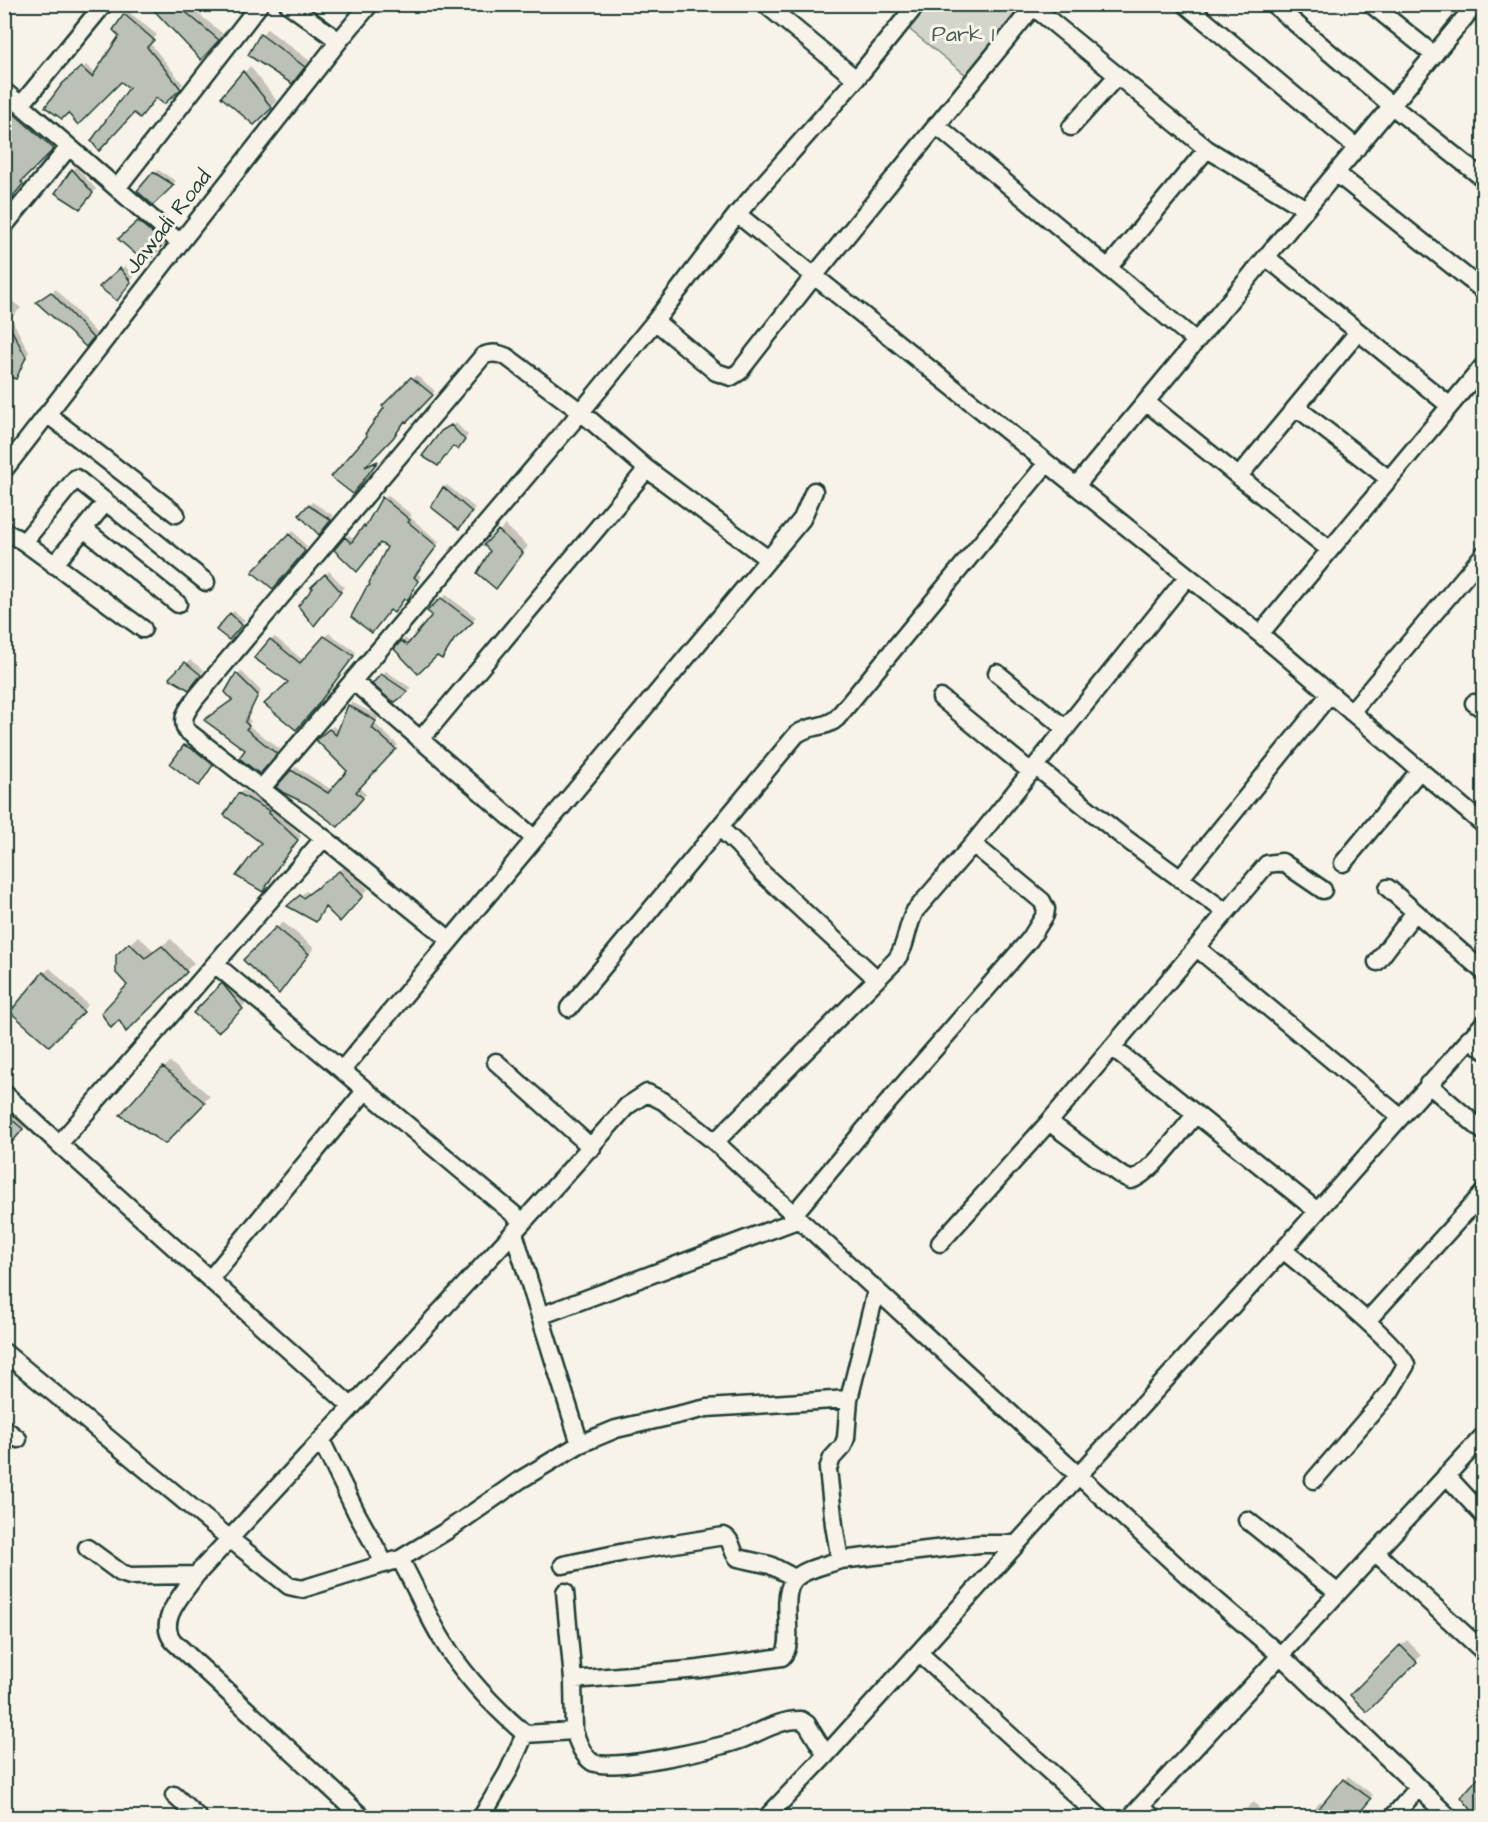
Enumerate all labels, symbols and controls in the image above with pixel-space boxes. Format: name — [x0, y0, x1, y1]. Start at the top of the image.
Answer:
park label: Park 1 — [932, 19, 994, 50]
street label: Jawadi Road — [117, 163, 219, 281]

